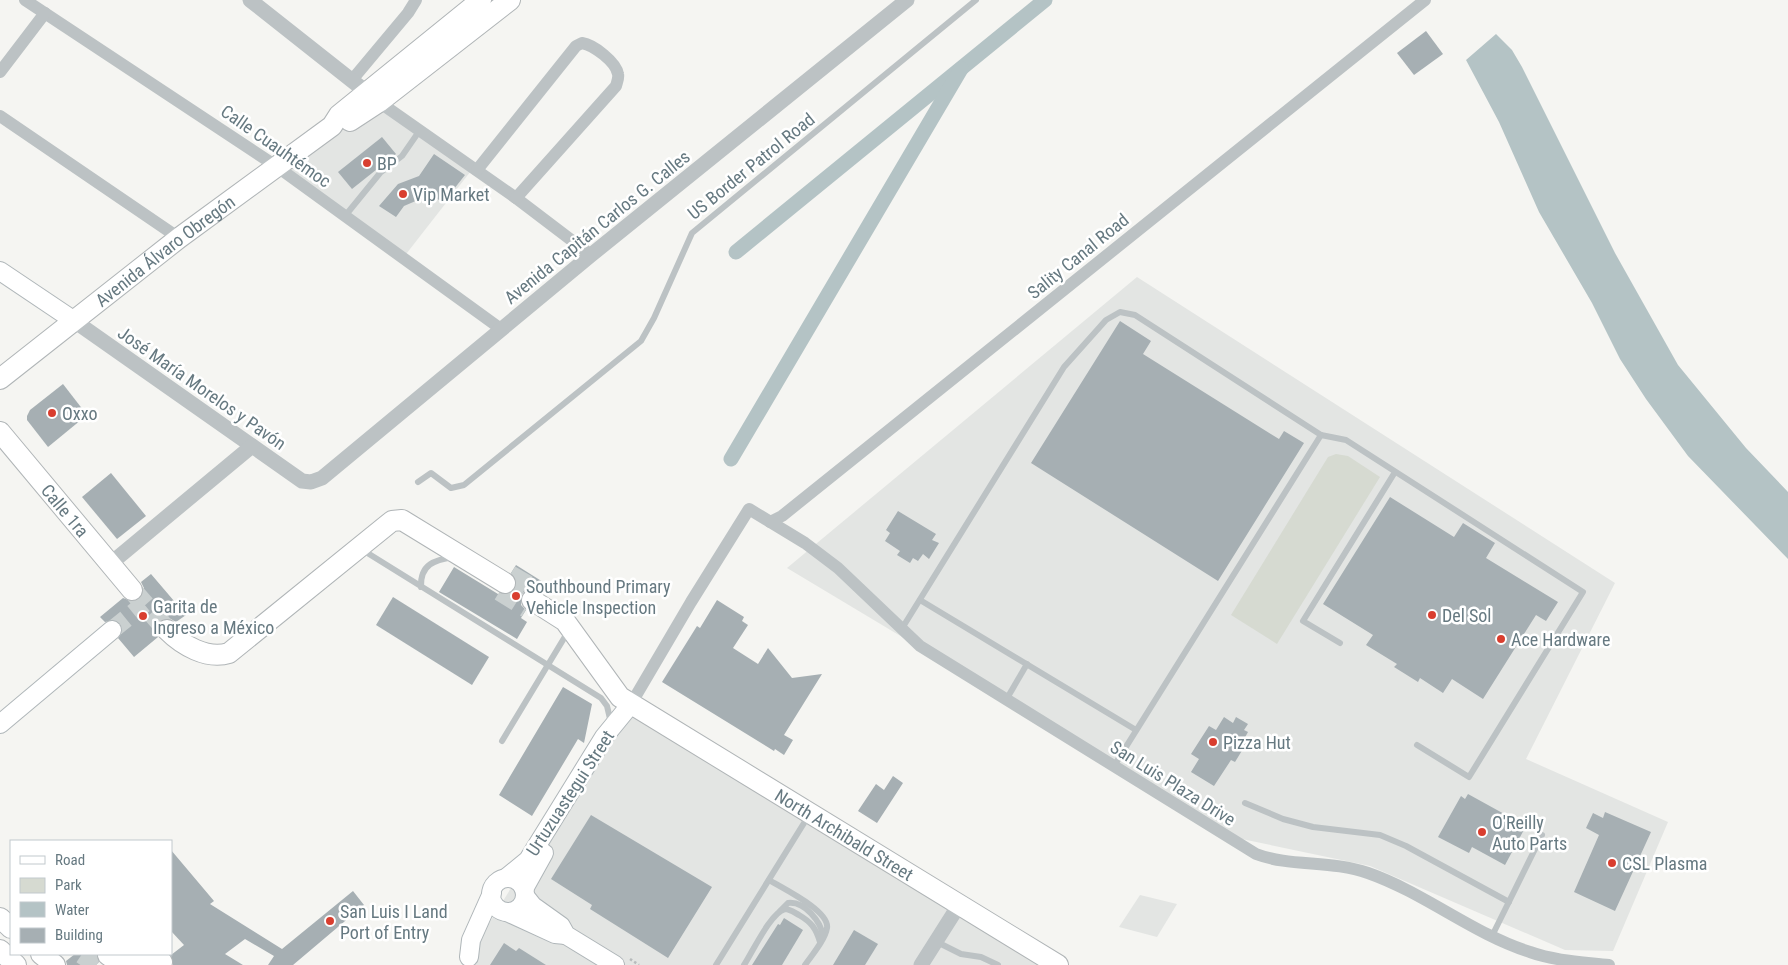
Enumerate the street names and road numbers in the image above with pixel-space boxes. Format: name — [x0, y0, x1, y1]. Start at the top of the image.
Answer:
street label: Calle Cuauhtémoc — [217, 100, 335, 192]
street label: US Border Patrol Road — [683, 108, 819, 224]
street label: Avenida Capitán Carlos G. Calles — [500, 146, 694, 308]
street label: Avenida Álvaro Obregón — [91, 190, 239, 310]
street label: Sality Canal Road — [1023, 209, 1133, 303]
street label: José María Morelos y Pavón — [114, 322, 290, 454]
street label: Calle 1ra — [37, 480, 93, 541]
street label: Urtuzuastegui Street — [522, 726, 618, 860]
street label: San Luis Plaza Drive — [1107, 736, 1239, 830]
street label: North Archibald Street — [771, 784, 917, 885]

